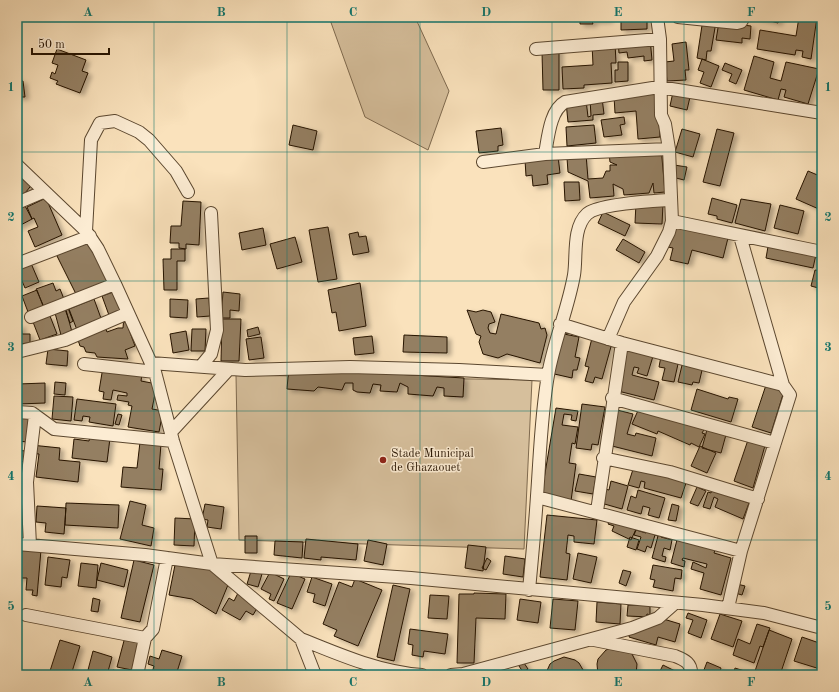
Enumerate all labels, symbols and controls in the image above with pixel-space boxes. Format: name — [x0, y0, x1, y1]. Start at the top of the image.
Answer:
text: A — [83, 6, 93, 19]
text: B — [216, 6, 226, 19]
text: C — [349, 6, 357, 19]
text: D — [481, 6, 491, 19]
text: E — [614, 6, 623, 19]
text: F — [747, 6, 756, 19]
scale bar — [32, 30, 109, 56]
text: 50 m — [38, 38, 65, 51]
text: 1 — [7, 81, 15, 94]
text: 1 — [824, 81, 832, 94]
text: 2 — [7, 211, 15, 224]
text: 2 — [824, 211, 832, 224]
text: 3 — [7, 341, 15, 354]
text: 3 — [824, 341, 832, 354]
place label: Stade Municipal de Ghazaouet — [391, 448, 474, 474]
marker: Stade Municipal de Ghazaouet — [378, 455, 388, 465]
text: 4 — [7, 470, 15, 483]
text: 4 — [824, 470, 832, 483]
text: 5 — [7, 600, 15, 613]
text: 5 — [824, 600, 832, 613]
text: A — [83, 676, 93, 689]
text: B — [216, 676, 226, 689]
text: C — [349, 676, 357, 689]
text: D — [481, 676, 491, 689]
text: E — [614, 676, 623, 689]
text: F — [747, 676, 756, 689]

